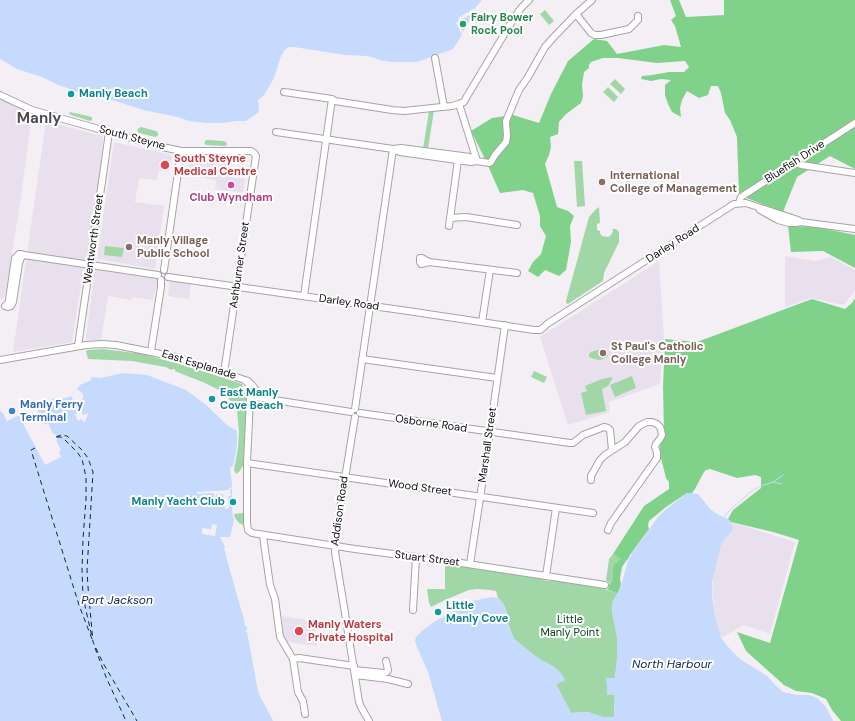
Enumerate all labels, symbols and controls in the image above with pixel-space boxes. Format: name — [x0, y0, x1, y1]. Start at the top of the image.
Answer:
place label: Fairy Bower Rock Pool — [471, 11, 533, 37]
marker: Fairy Bower Rock Pool — [458, 19, 468, 29]
place label: Manly Beach — [79, 87, 148, 101]
marker: Manly Beach — [66, 89, 76, 99]
district label: Manly — [17, 110, 61, 128]
street label: South Steyne — [97, 123, 167, 153]
street label: Bluefish Drive — [763, 138, 827, 186]
place label: South Steyne Medical Centre — [174, 152, 257, 178]
marker: South Steyne Medical Centre — [159, 159, 171, 171]
place label: International College of Management — [610, 169, 737, 195]
marker: International College of Management — [597, 177, 607, 187]
marker: Club Wyndham — [226, 180, 236, 190]
place label: Club Wyndham — [189, 191, 273, 205]
street label: Wentworth Street — [81, 193, 107, 285]
street label: Ashburner Street — [227, 221, 253, 309]
street label: Darley Road — [644, 222, 702, 266]
place label: Manly Village Public School — [137, 234, 209, 260]
marker: Manly Village Public School — [124, 242, 134, 252]
street label: Darley Road — [318, 292, 380, 314]
place label: St Paul's Catholic College Manly — [611, 340, 704, 366]
street label: East Esplanade — [160, 347, 238, 383]
marker: St Paul's Catholic College Manly — [598, 348, 608, 358]
place label: East Manly Cove Beach — [220, 386, 283, 412]
marker: East Manly Cove Beach — [207, 394, 217, 404]
place label: Manly Ferry Terminal — [20, 398, 83, 424]
marker: Manly Ferry Terminal — [7, 406, 17, 416]
street label: Marshall Street — [476, 406, 500, 484]
street label: Osborne Road — [394, 412, 468, 436]
street label: Addison Road — [329, 475, 351, 547]
street label: Wood Street — [387, 477, 453, 499]
place label: Manly Yacht Club — [131, 495, 225, 509]
marker: Manly Yacht Club — [228, 497, 238, 507]
street label: Stuart Street — [394, 548, 460, 570]
water label: Port Jackson — [81, 594, 153, 608]
place label: Little Manly Cove — [446, 599, 508, 625]
marker: Little Manly Cove — [433, 607, 443, 617]
park label: Little Manly Point — [541, 613, 599, 639]
place label: Manly Waters Private Hospital — [308, 618, 393, 644]
marker: Manly Waters Private Hospital — [293, 625, 305, 637]
water label: North Harbour — [632, 658, 712, 672]

